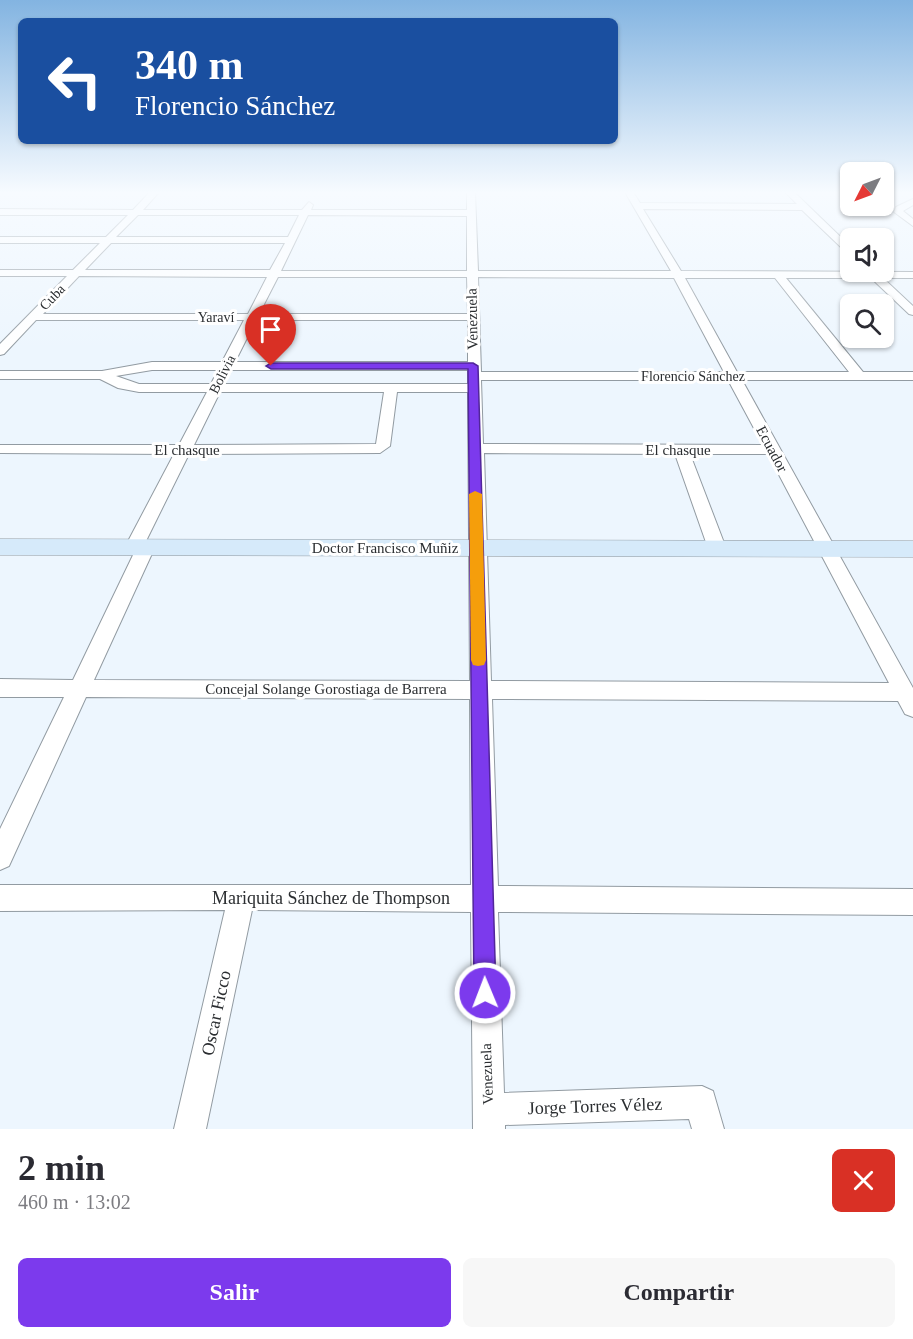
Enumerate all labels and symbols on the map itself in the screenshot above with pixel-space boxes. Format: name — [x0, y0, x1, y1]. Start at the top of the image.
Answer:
north arrow — [840, 162, 894, 216]
street label: Cuba — [37, 281, 69, 313]
street label: Venezuela — [463, 288, 481, 350]
pin — [245, 304, 296, 366]
street label: Yaraví — [198, 310, 234, 325]
street label: Bolivia — [206, 352, 239, 396]
street label: Florencio Sánchez — [641, 369, 745, 384]
street label: Ecuador — [753, 423, 791, 475]
street label: El chasque — [154, 442, 220, 458]
street label: El chasque — [645, 442, 711, 458]
street label: Doctor Francisco Muñiz — [312, 540, 459, 556]
street label: Concejal Solange Gorostiaga de Barrera — [205, 681, 447, 697]
street label: Mariquita Sánchez de Thompson — [212, 888, 450, 908]
position arrow — [453, 961, 517, 1025]
street label: Oscar Ficco — [197, 969, 235, 1057]
street label: Venezuela — [478, 1043, 496, 1105]
street label: Jorge Torres Vélez — [527, 1094, 663, 1118]

